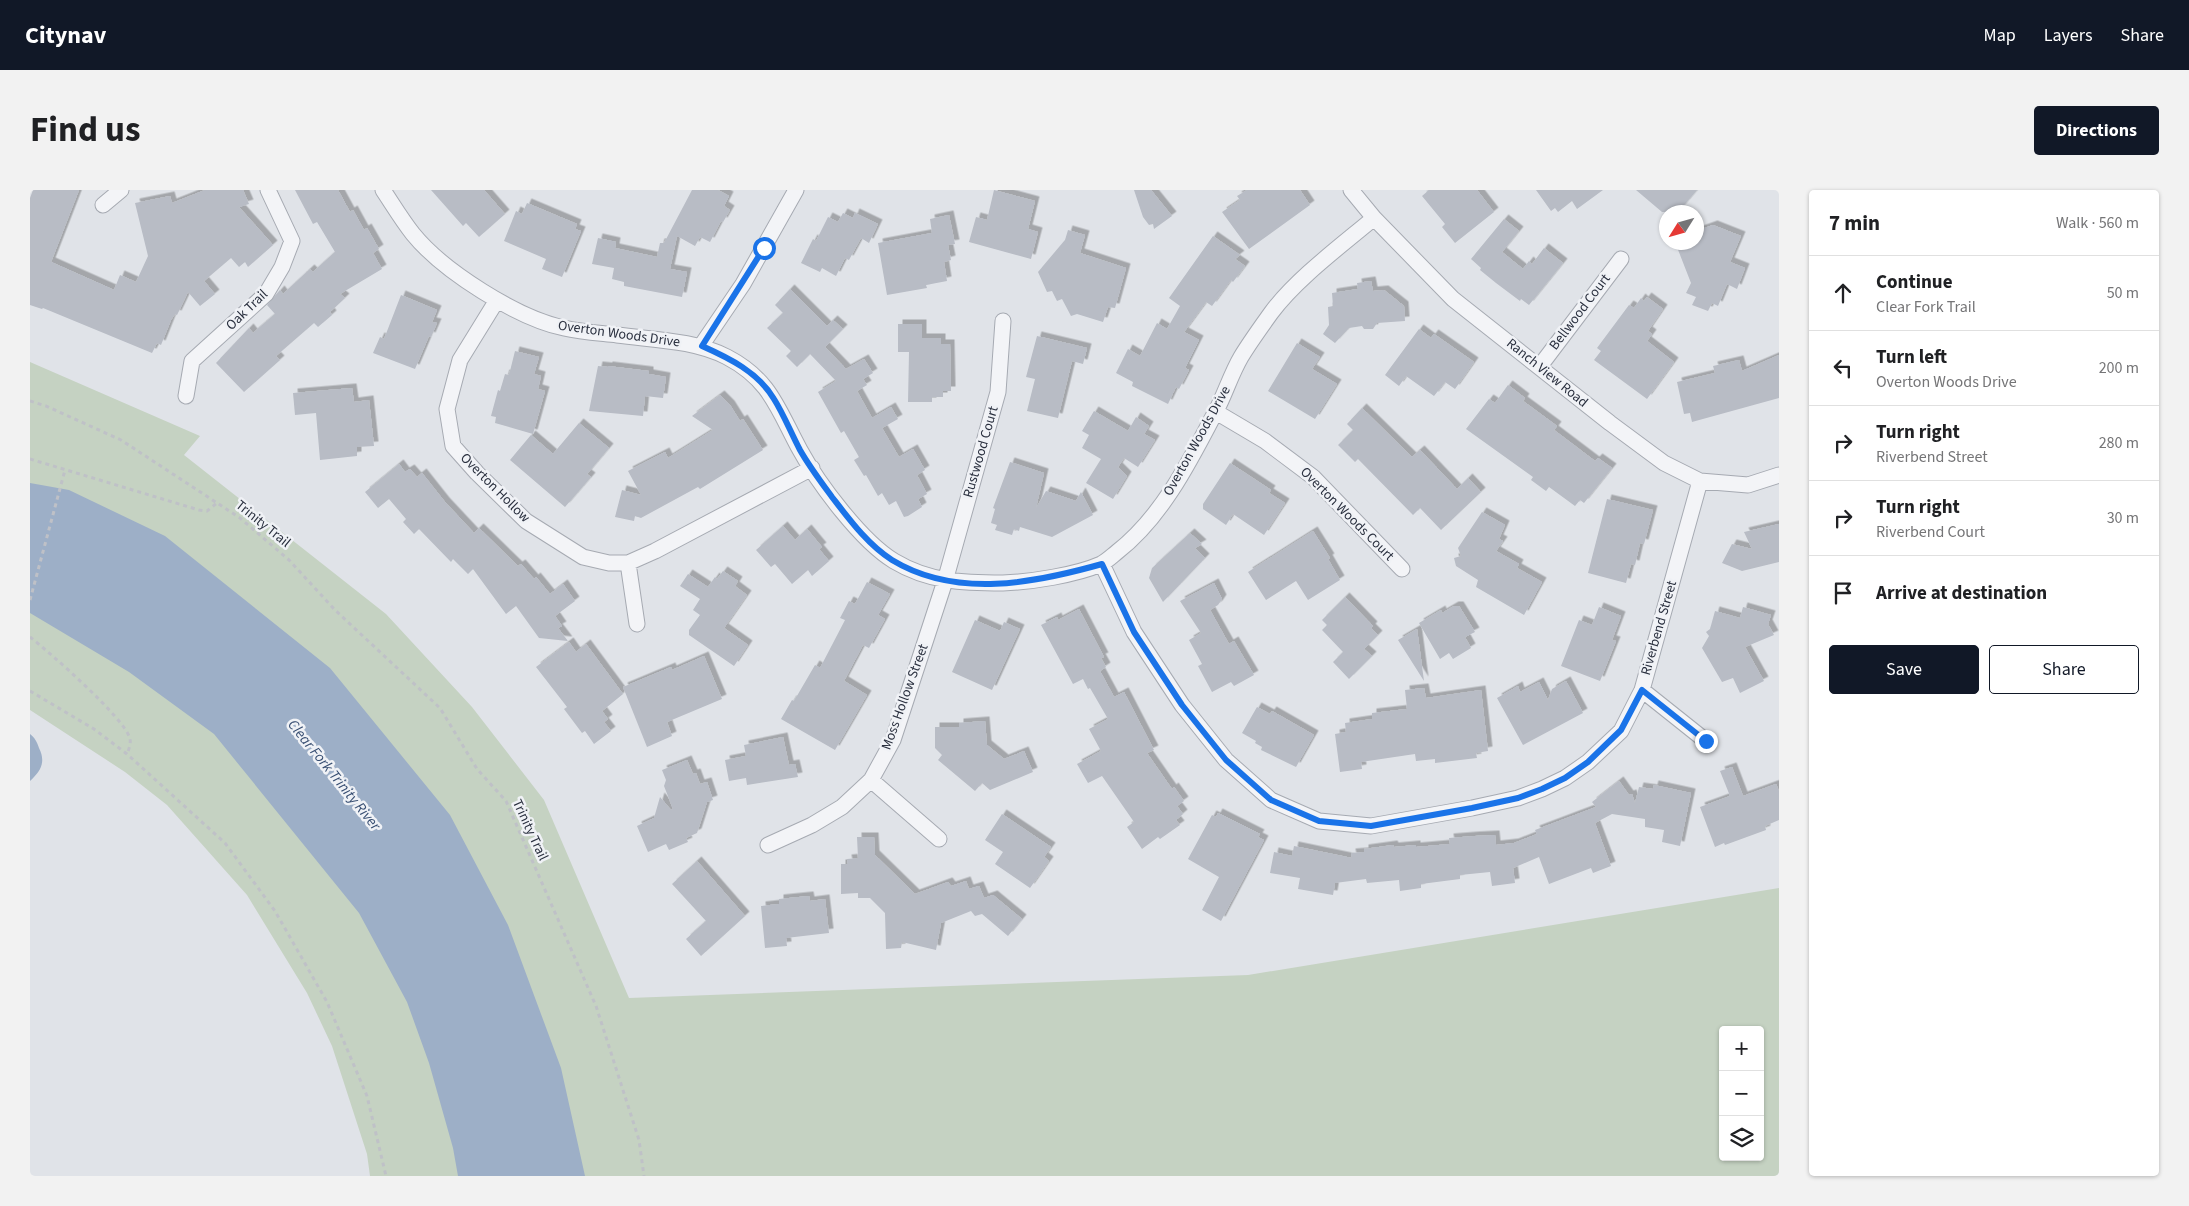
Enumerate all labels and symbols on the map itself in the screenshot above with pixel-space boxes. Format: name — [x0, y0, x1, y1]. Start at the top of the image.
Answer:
north arrow — [1659, 205, 1704, 250]
route start — [753, 237, 776, 260]
street label: Bellwood Court — [1545, 269, 1615, 354]
street label: Oak Trail — [222, 285, 273, 335]
street label: Overton Woods Drive — [557, 316, 681, 352]
street label: Ranch View Road — [1502, 334, 1592, 412]
street label: Overton Woods Drive — [1158, 382, 1236, 500]
street label: Rustwood Court — [958, 404, 1004, 500]
street label: Overton Hollow — [456, 449, 534, 527]
street label: Overton Woods Court — [1296, 463, 1399, 566]
street label: Trinity Trail — [231, 496, 295, 553]
street label: Riverbend Street — [1636, 578, 1682, 678]
street label: Moss Hollow Street — [877, 641, 934, 753]
water label: Clear Fork Trinity River — [283, 715, 386, 836]
route end — [1695, 730, 1718, 753]
street label: Trinity Trail — [507, 796, 553, 864]

